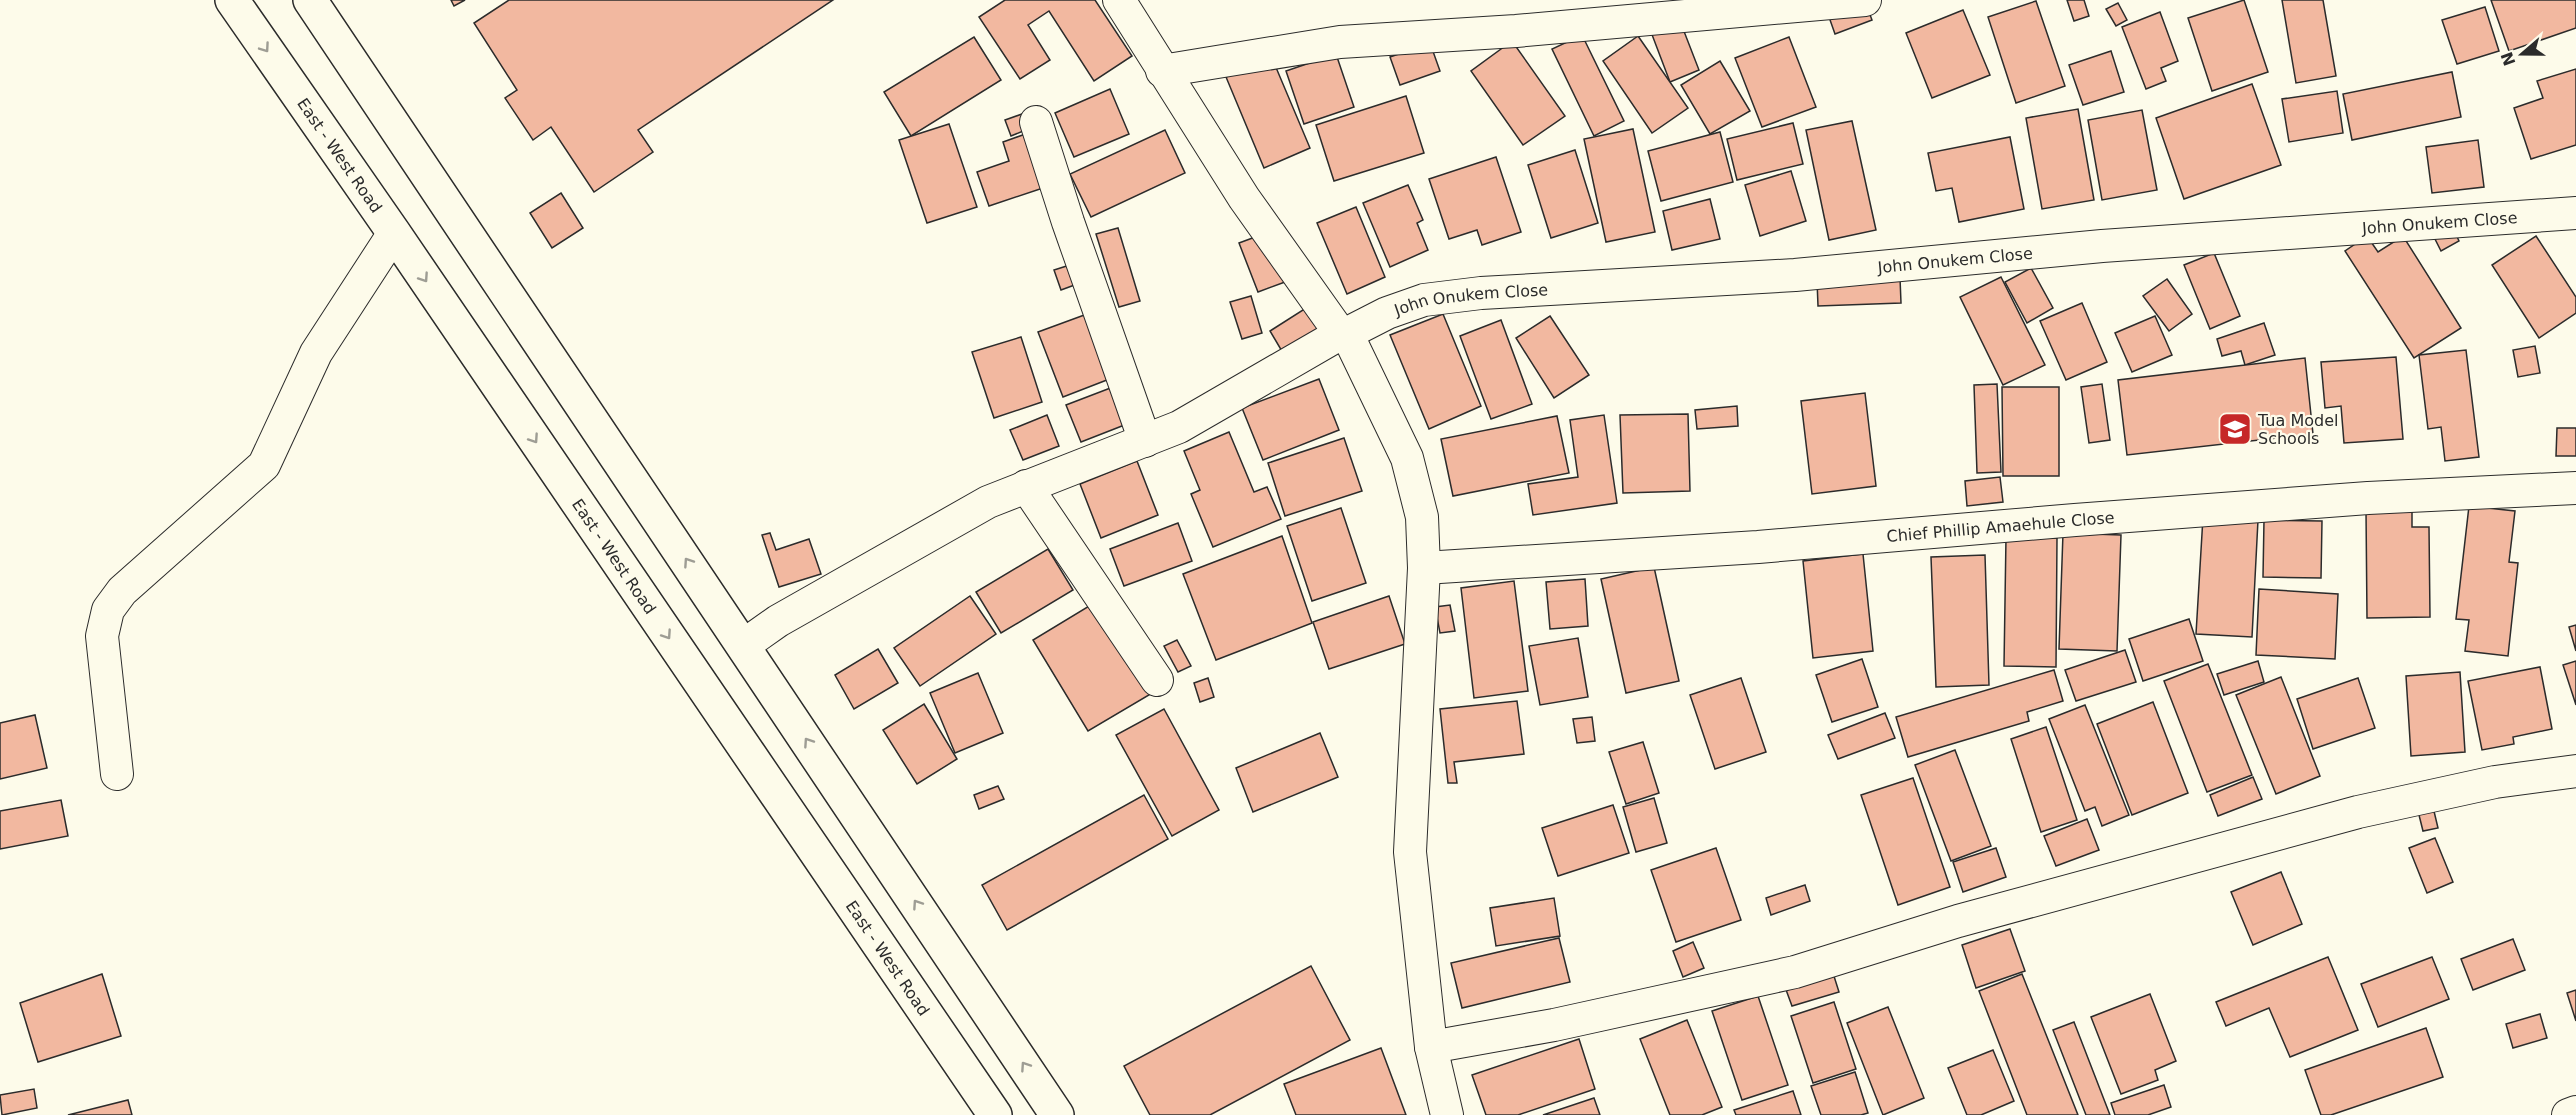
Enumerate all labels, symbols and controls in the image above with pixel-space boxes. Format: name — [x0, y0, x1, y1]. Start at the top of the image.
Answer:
north arrow — [2492, 24, 2552, 84]
one-way arrow — [258, 41, 269, 52]
text: N — [2497, 49, 2520, 69]
street label: East - West Road — [293, 95, 386, 216]
street label: John Onukem Close — [2360, 208, 2518, 238]
street label: John Onukem Close — [1876, 244, 2034, 277]
one-way arrow — [417, 271, 428, 282]
street label: John Onukem Close — [1391, 280, 1549, 320]
school or university icon: Tua Model Schools — [2217, 411, 2253, 447]
place label: Tua Model Schools — [2257, 411, 2338, 448]
one-way arrow — [527, 432, 538, 443]
street label: East - West Road — [568, 495, 660, 618]
street label: Chief Phillip Amaehule Close — [1886, 508, 2115, 546]
one-way arrow — [685, 558, 696, 569]
one-way arrow — [660, 628, 671, 639]
one-way arrow — [805, 737, 816, 748]
street label: East - West Road — [842, 897, 933, 1019]
one-way arrow — [912, 900, 924, 910]
one-way arrow — [1021, 1062, 1032, 1073]

